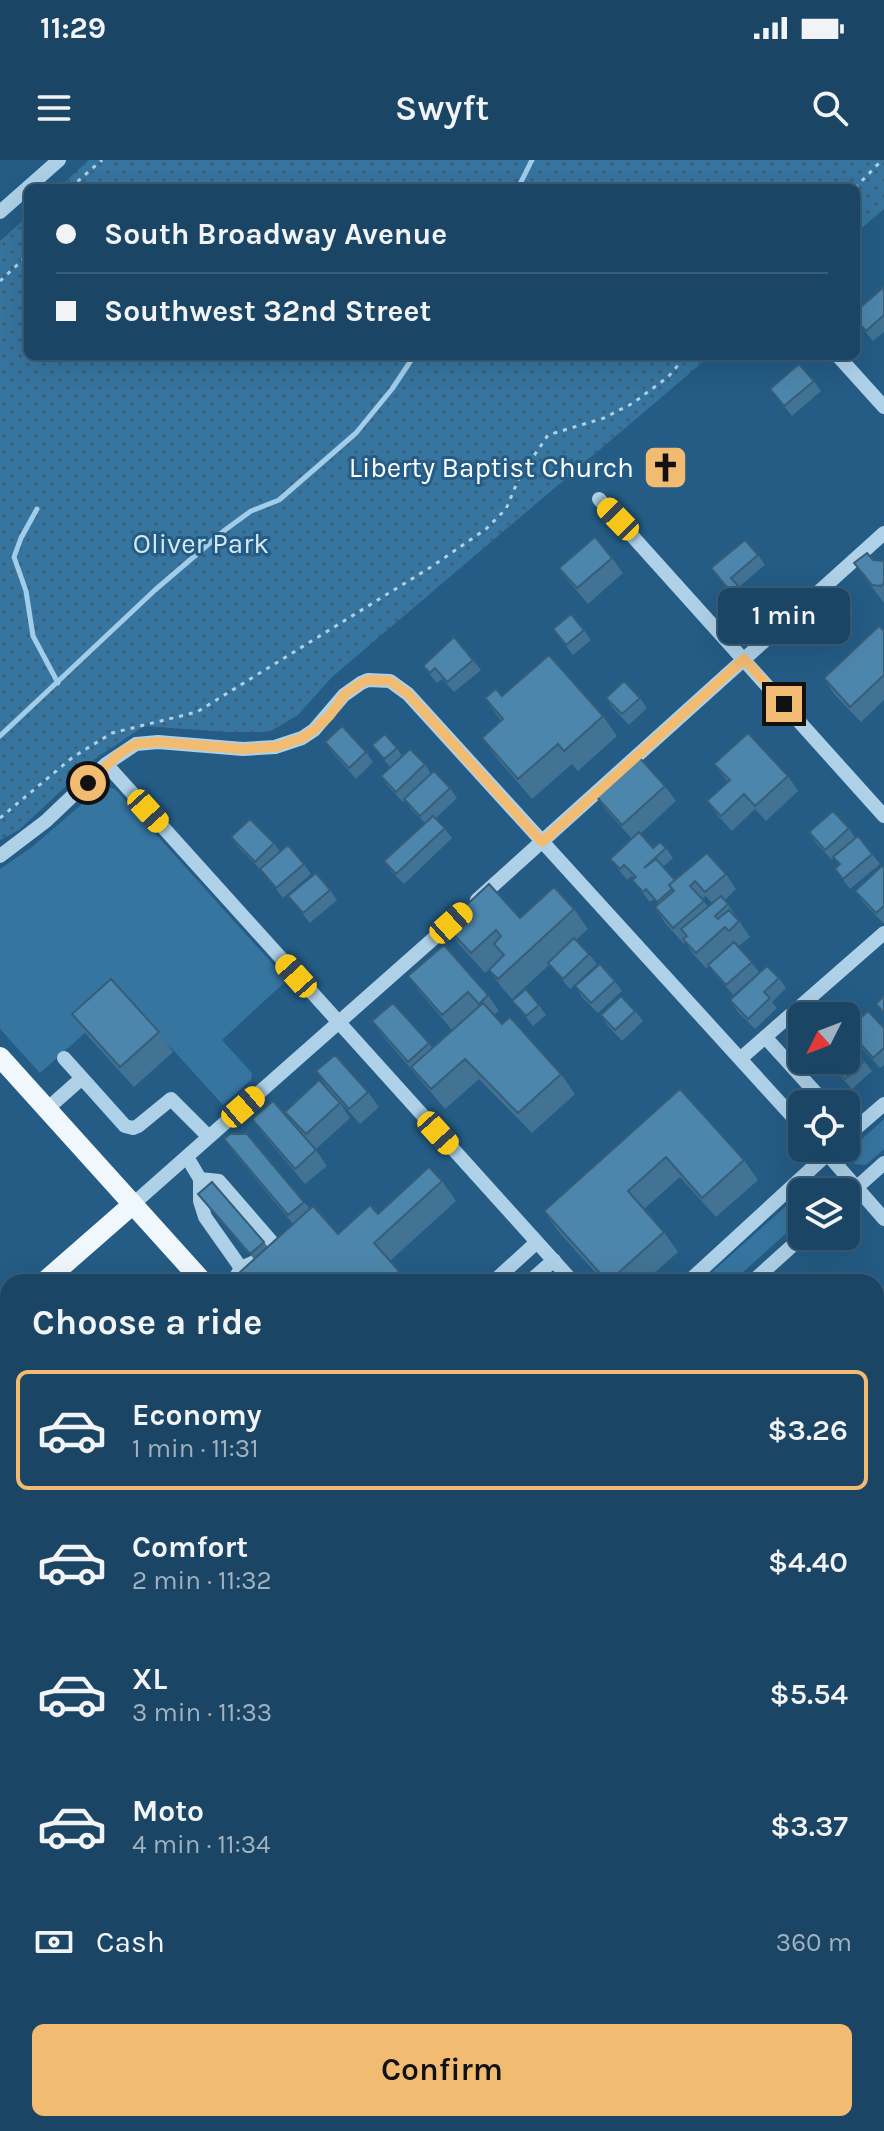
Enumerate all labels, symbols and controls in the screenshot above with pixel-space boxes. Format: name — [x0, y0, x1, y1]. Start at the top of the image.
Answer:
text: 11:29 — [40, 10, 106, 46]
icon: menu — [32, 86, 76, 130]
icon: search — [808, 86, 852, 130]
text: Swyft — [395, 87, 489, 129]
text: South Broadway Avenue — [104, 216, 447, 252]
text: Southwest 32nd Street — [104, 293, 431, 329]
church icon: Liberty Baptist Church — [641, 443, 689, 491]
place label: Liberty Baptist Church — [349, 451, 634, 484]
car — [593, 493, 643, 545]
park label: Oliver Park — [133, 527, 269, 560]
callout: 1 min — [718, 588, 850, 644]
text: 1 min — [752, 600, 816, 631]
route end — [766, 686, 802, 722]
route start — [70, 765, 106, 801]
car — [123, 785, 173, 837]
car — [425, 898, 477, 948]
car — [271, 950, 321, 1002]
north arrow — [788, 1002, 860, 1074]
map controls — [788, 1002, 860, 1250]
car — [217, 1082, 269, 1132]
button: locate — [788, 1090, 860, 1162]
car — [413, 1107, 463, 1159]
button: layers — [788, 1178, 860, 1250]
text: Choose a ride — [32, 1301, 262, 1343]
icon: car — [36, 1394, 108, 1466]
text: Economy — [132, 1397, 262, 1433]
text: $3.26 — [767, 1412, 848, 1448]
text: 1 min · 11:31 — [132, 1433, 259, 1464]
icon: car — [36, 1526, 108, 1598]
text: Comfort — [132, 1529, 248, 1565]
text: $4.40 — [768, 1544, 848, 1580]
text: 2 min · 11:32 — [132, 1565, 272, 1596]
icon: car — [36, 1658, 108, 1730]
text: XL — [132, 1661, 167, 1697]
text: $5.54 — [769, 1676, 848, 1712]
text: 3 min · 11:33 — [132, 1697, 272, 1728]
icon: car — [36, 1790, 108, 1862]
text: Moto — [132, 1793, 204, 1829]
text: $3.37 — [770, 1808, 848, 1844]
text: 4 min · 11:34 — [132, 1829, 271, 1860]
icon: cash — [32, 1920, 76, 1964]
text: Cash — [96, 1924, 165, 1960]
text: 360 m — [776, 1927, 852, 1958]
button: Confirm — [32, 2024, 852, 2116]

